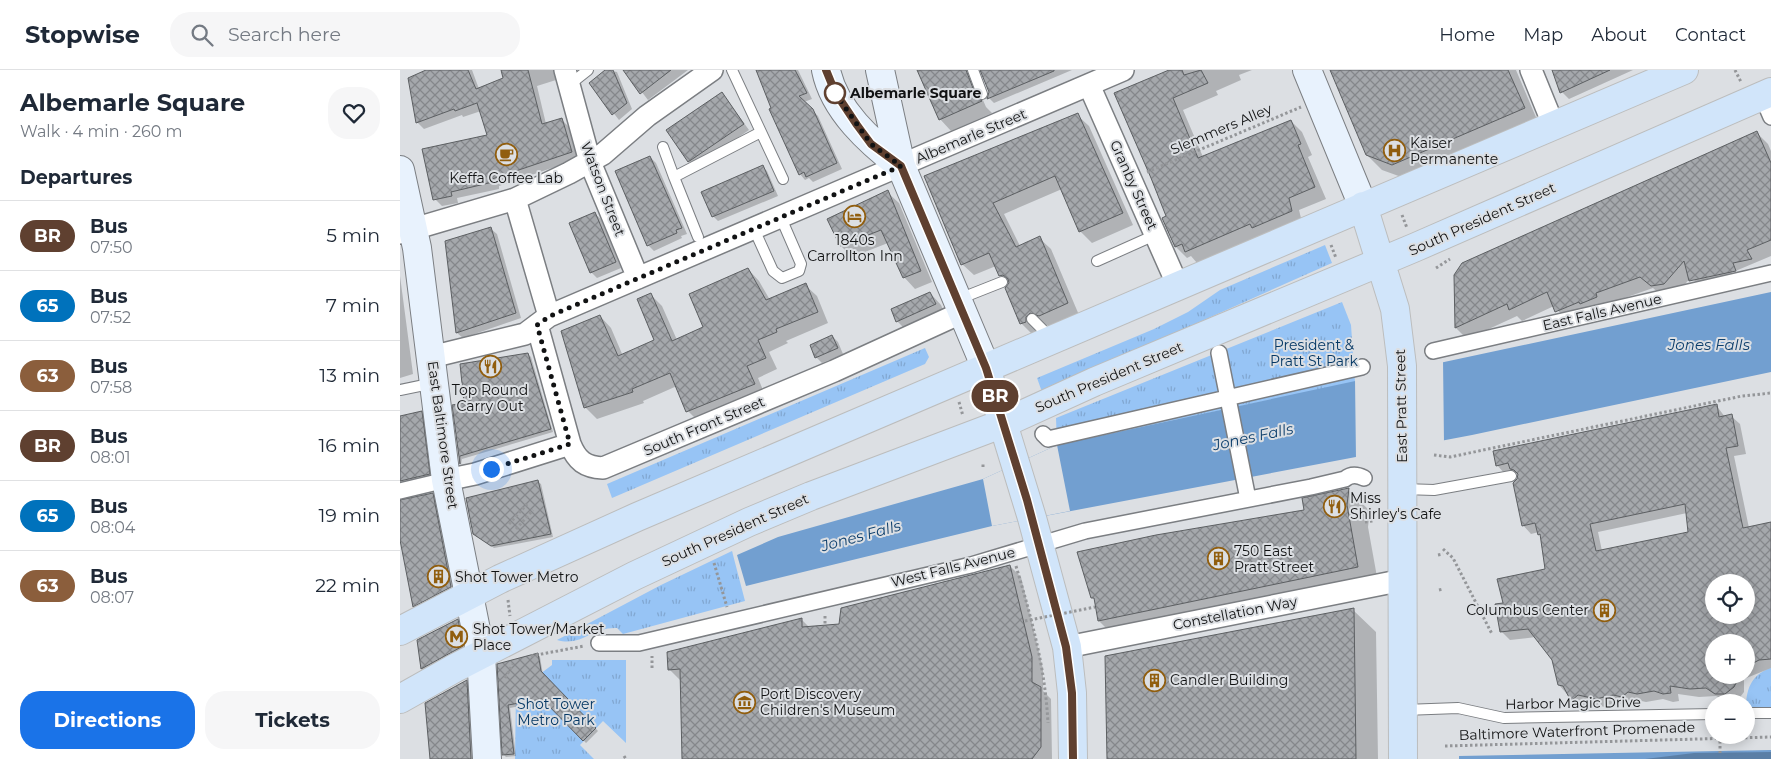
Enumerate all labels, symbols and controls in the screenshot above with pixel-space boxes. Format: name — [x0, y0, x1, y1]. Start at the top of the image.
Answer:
search box — [170, 12, 520, 57]
text: Stopwise — [25, 20, 140, 49]
icon: search — [188, 21, 216, 49]
text: Search here — [228, 23, 341, 46]
text: Home — [1439, 24, 1495, 46]
text: Map — [1523, 24, 1563, 46]
text: About — [1591, 24, 1647, 46]
text: Contact — [1675, 24, 1746, 46]
marker: Albemarle Square — [824, 82, 846, 104]
place label: Albemarle Square — [849, 84, 982, 102]
button: heart — [328, 87, 380, 139]
text: Albemarle Square — [20, 88, 245, 117]
street label: Slemmers Alley — [1167, 99, 1275, 159]
street label: Albemarle Street — [913, 104, 1029, 167]
text: Walk · 4 min · 260 m — [20, 122, 182, 141]
place label: Kaiser Permanente — [1410, 134, 1498, 168]
street label: Granby Street — [1106, 137, 1162, 233]
street label: Watson Street — [577, 139, 629, 239]
hospital icon: Kaiser Permanente — [1382, 139, 1406, 163]
cafe icon: Keffa Coffee Lab — [494, 143, 518, 167]
text: Departures — [20, 166, 132, 189]
place label: Keffa Coffee Lab — [449, 169, 563, 187]
street label: South President Street — [1406, 178, 1559, 260]
hotel icon: 1840s Carrollton Inn — [843, 205, 867, 229]
text: Bus — [90, 215, 128, 238]
text: 5 min — [326, 224, 380, 247]
text: BR — [34, 225, 61, 247]
place label: 1840s Carrollton Inn — [807, 231, 903, 265]
text: 07:50 — [90, 238, 133, 257]
text: Bus — [90, 285, 128, 308]
street label: East Falls Avenue — [1541, 290, 1663, 334]
text: 7 min — [326, 294, 380, 317]
text: 65 — [36, 295, 59, 317]
text: 07:52 — [90, 308, 131, 327]
water label: Jones Falls — [1667, 335, 1751, 354]
park label: President & Pratt St Park — [1270, 336, 1359, 370]
street label: South President Street — [1032, 338, 1186, 416]
street label: East Pratt Street — [1391, 349, 1411, 463]
text: Bus — [90, 355, 128, 378]
restaurant icon: Top Round Carry Out — [478, 355, 502, 379]
street label: East Baltimore Street — [424, 360, 462, 510]
text: 13 min — [319, 364, 380, 387]
text: 63 — [36, 365, 59, 387]
text: 07:58 — [90, 378, 132, 397]
line badge: BR — [972, 380, 1018, 412]
place label: Top Round Carry Out — [452, 381, 528, 415]
text: BR — [982, 385, 1009, 407]
street label: South Front Street — [641, 392, 767, 460]
water label: Jones Falls — [1210, 419, 1296, 455]
text: Bus — [90, 425, 128, 448]
text: 16 min — [318, 434, 380, 457]
text: BR — [34, 435, 61, 457]
text: 08:01 — [90, 448, 131, 467]
your location — [479, 457, 504, 482]
street label: South President Street — [659, 489, 812, 571]
place label: Miss Shirley's Cafe — [1350, 489, 1442, 523]
restaurant icon: Miss Shirley's Cafe — [1322, 494, 1346, 518]
text: Bus — [90, 495, 128, 518]
text: 19 min — [318, 504, 380, 527]
text: 65 — [36, 505, 59, 527]
water label: Jones Falls — [818, 516, 904, 556]
text: 08:04 — [90, 518, 135, 537]
place label: 750 East Pratt Street — [1234, 542, 1315, 576]
street label: West Falls Avenue — [889, 543, 1017, 591]
building icon: 750 East Pratt Street — [1206, 547, 1230, 571]
text: Bus — [90, 565, 128, 588]
building icon: Shot Tower Metro — [427, 565, 451, 589]
place label: Shot Tower Metro — [455, 568, 579, 586]
text: 22 min — [315, 574, 380, 597]
map controls — [1705, 574, 1755, 744]
button: locate — [1705, 574, 1755, 624]
text: 63 — [36, 575, 59, 597]
text: 08:07 — [90, 588, 134, 607]
street label: Constellation Way — [1171, 592, 1299, 634]
building icon: Columbus Center — [1593, 598, 1617, 622]
place label: Columbus Center — [1466, 601, 1589, 619]
place label: Shot Tower/Market Place — [473, 620, 605, 654]
metro station icon: Shot Tower/Market Place — [445, 625, 469, 649]
button: + — [1705, 634, 1755, 684]
building icon: Candler Building — [1142, 668, 1166, 692]
place label: Candler Building — [1170, 671, 1288, 689]
place label: Port Discovery Children's Museum — [760, 685, 895, 719]
museum icon: Port Discovery Children's Museum — [732, 690, 756, 714]
button: Directions — [20, 691, 195, 749]
button: Tickets — [205, 691, 380, 749]
street label: Harbor Magic Drive — [1505, 693, 1641, 713]
button: − — [1705, 694, 1755, 744]
park label: Shot Tower Metro Park — [517, 695, 595, 729]
street label: Baltimore Waterfront Promenade — [1459, 718, 1695, 744]

